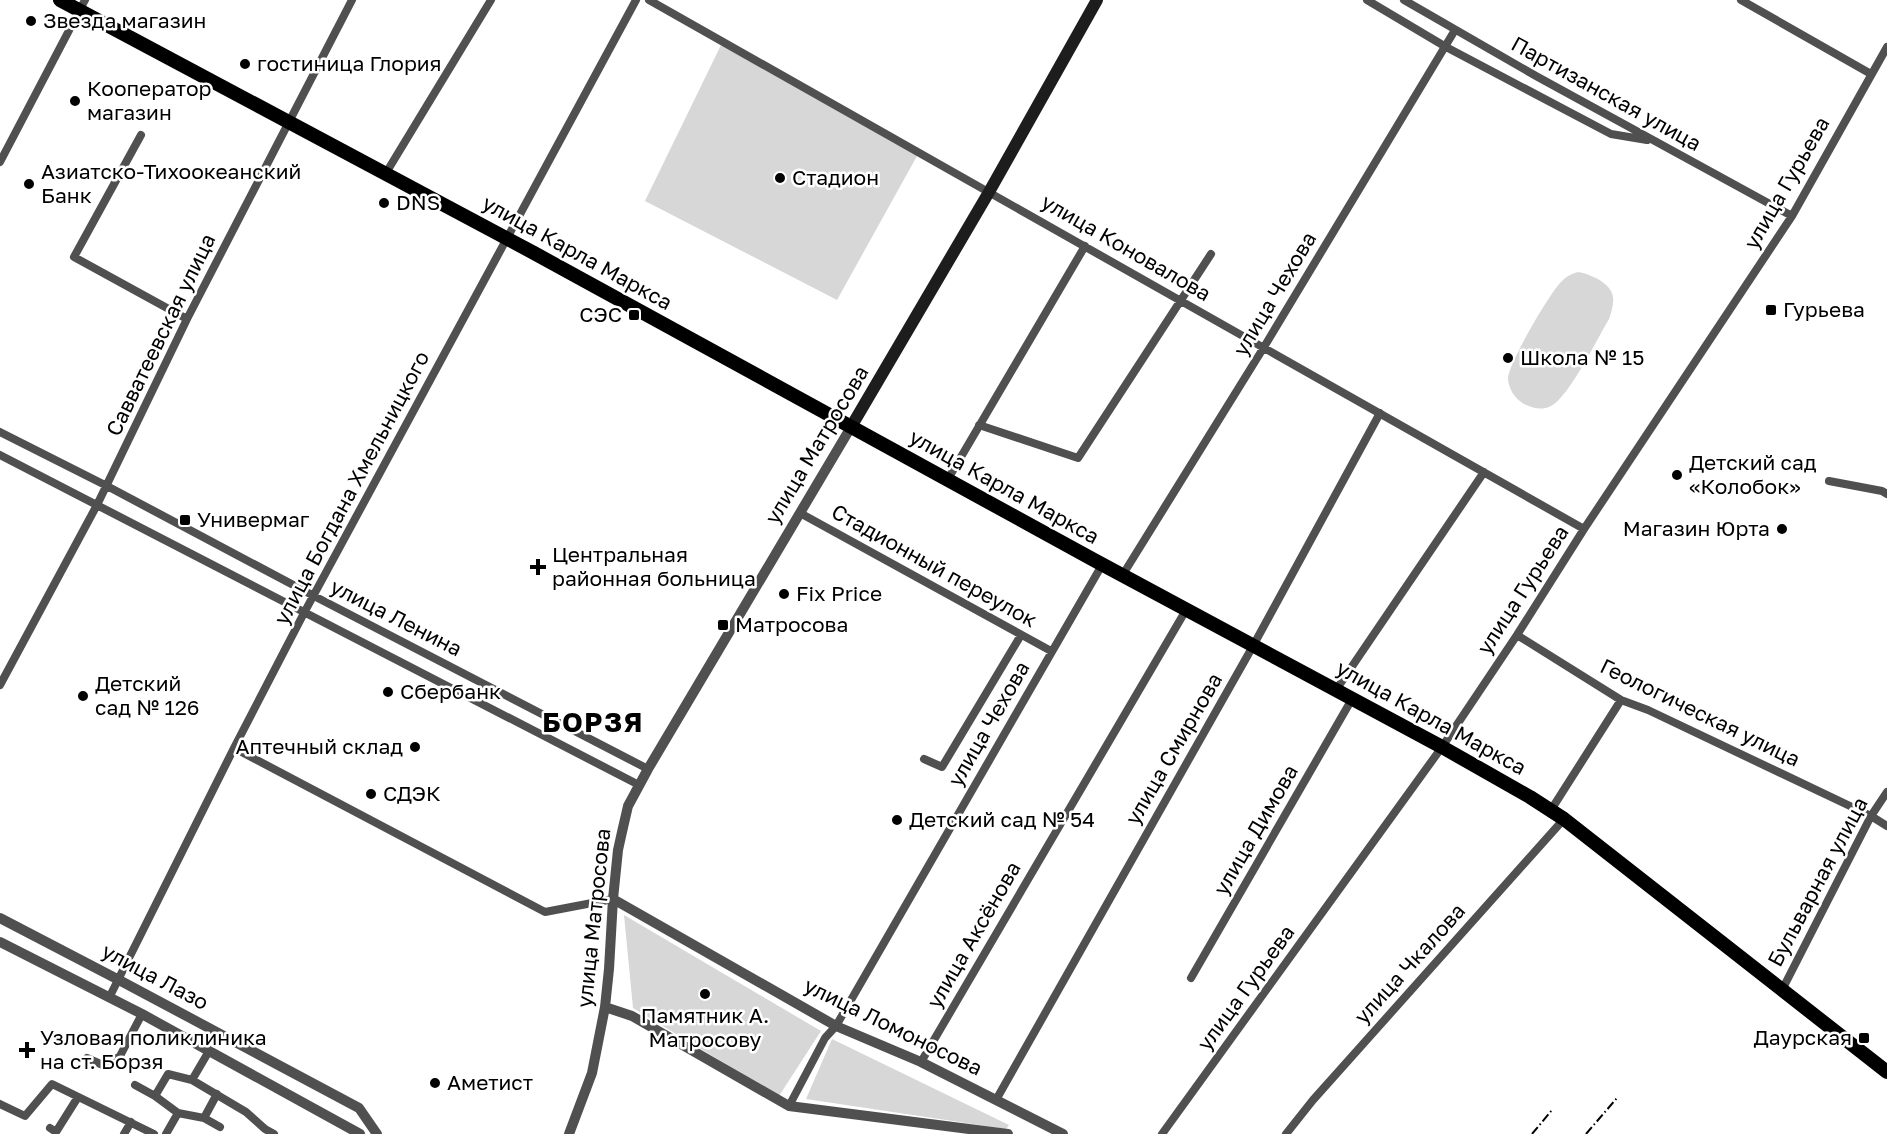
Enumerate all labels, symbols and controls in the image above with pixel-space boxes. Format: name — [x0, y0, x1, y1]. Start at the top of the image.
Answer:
place label: Звезда магазин — [43, 7, 206, 33]
marker: Звезда магазин — [24, 14, 38, 28]
street label: Партизанская улица — [1507, 30, 1706, 156]
place label: гостиница Глория — [257, 50, 442, 76]
marker: гостиница Глория — [238, 57, 252, 71]
place label: Кооператор магазин — [87, 75, 211, 125]
marker: Кооператор магазин — [68, 94, 82, 108]
street label: улица Гурьева — [1738, 112, 1835, 253]
place label: Азиатско-Тихоокеанский Банк — [41, 158, 301, 208]
place label: Стадион — [792, 164, 879, 190]
marker: Стадион — [773, 171, 787, 185]
marker: Азиатско-Тихоокеанский Банк — [22, 177, 36, 191]
street label: улица Коновалова — [1037, 188, 1216, 306]
place label: DNS — [396, 189, 440, 215]
street label: улица Карла Маркса — [478, 189, 677, 315]
marker: DNS — [377, 196, 391, 210]
street label: улица Чехова — [1227, 227, 1321, 360]
street label: Савватеевская улица — [100, 229, 220, 440]
place label: Гурьева — [1783, 296, 1865, 322]
place label: СЭС — [579, 301, 622, 327]
marker: Гурьева — [1764, 303, 1778, 317]
marker: СЭС — [627, 308, 641, 322]
place label: Школа № 15 — [1520, 344, 1644, 370]
street label: улица Богдана Хмельницкого — [268, 346, 434, 629]
marker: Школа № 15 — [1501, 351, 1515, 365]
street label: улица Матросова — [759, 361, 874, 528]
street label: улица Карла Маркса — [905, 423, 1104, 549]
place label: Детский сад «Колобок» — [1689, 449, 1817, 499]
marker: Детский сад «Колобок» — [1670, 468, 1684, 482]
street label: Стадионный переулок — [827, 498, 1042, 632]
place label: Универмаг — [197, 506, 310, 532]
marker: Универмаг — [178, 513, 192, 527]
place label: Магазин Юрта — [1623, 515, 1770, 541]
street label: улица Гурьева — [1471, 520, 1574, 659]
marker: Магазин Юрта — [1775, 522, 1789, 536]
place label: Центральная районная больница — [552, 541, 756, 591]
marker: Центральная районная больница — [529, 558, 547, 576]
street label: улица Ленина — [326, 573, 467, 661]
place label: Fix Price — [796, 580, 882, 606]
marker: Fix Price — [777, 587, 791, 601]
place label: Матросова — [735, 611, 848, 637]
marker: Матросова — [716, 618, 730, 632]
street label: Геологическая улица — [1596, 652, 1805, 772]
street label: улица Карла Маркса — [1332, 654, 1531, 780]
street label: улица Чехова — [942, 656, 1034, 791]
street label: улица Смирнова — [1119, 668, 1227, 829]
place label: Детский сад № 126 — [95, 670, 200, 720]
place label: Сбербанк — [400, 678, 501, 704]
marker: Сбербанк — [381, 685, 395, 699]
marker: Детский сад № 126 — [76, 689, 90, 703]
district label: БОРЗЯ — [542, 706, 644, 738]
place label: Аптечный склад — [235, 733, 403, 759]
marker: Аптечный склад — [408, 740, 422, 754]
street label: улица Димова — [1207, 760, 1303, 899]
place label: СДЭК — [383, 780, 441, 806]
marker: СДЭК — [364, 787, 378, 801]
street label: Бульварная улица — [1761, 792, 1873, 971]
place label: Детский сад № 54 — [909, 806, 1095, 832]
marker: Детский сад № 54 — [890, 813, 904, 827]
street label: улица Матросова — [571, 827, 615, 1009]
street label: улица Аксёнова — [921, 856, 1026, 1013]
street label: улица Чкалова — [1348, 898, 1470, 1029]
street label: улица Гурьева — [1191, 920, 1299, 1055]
street label: улица Лазо — [98, 937, 213, 1015]
street label: улица Ломоносова — [800, 972, 987, 1081]
marker: Памятник А. Матросову — [698, 987, 712, 1001]
place label: Памятник А. Матросову — [641, 1002, 769, 1052]
place label: Узловая поликлиника на ст. Борзя — [40, 1024, 267, 1074]
place label: Даурская — [1753, 1024, 1852, 1050]
marker: Даурская — [1857, 1031, 1871, 1045]
marker: Узловая поликлиника на ст. Борзя — [18, 1041, 36, 1059]
place label: Аметист — [447, 1069, 533, 1095]
marker: Аметист — [428, 1076, 442, 1090]

